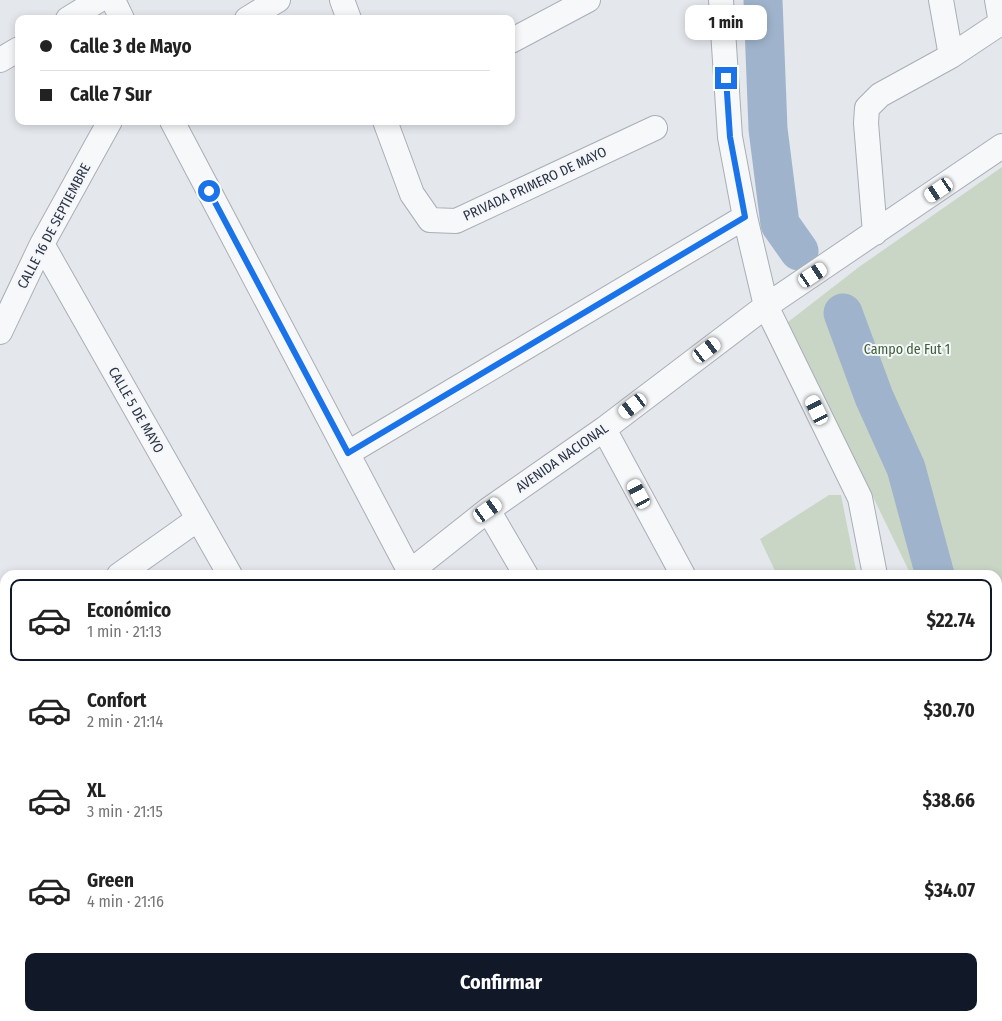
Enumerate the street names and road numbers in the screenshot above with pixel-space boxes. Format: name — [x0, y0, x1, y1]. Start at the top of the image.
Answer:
street label: PRIVADA PRIMERO DE MAYO — [461, 143, 610, 225]
street label: CALLE 16 DE SEPTIEMBRE — [14, 160, 94, 292]
street label: CALLE 5 DE MAYO — [105, 364, 168, 456]
street label: AVENIDA NACIONAL — [512, 420, 612, 496]

